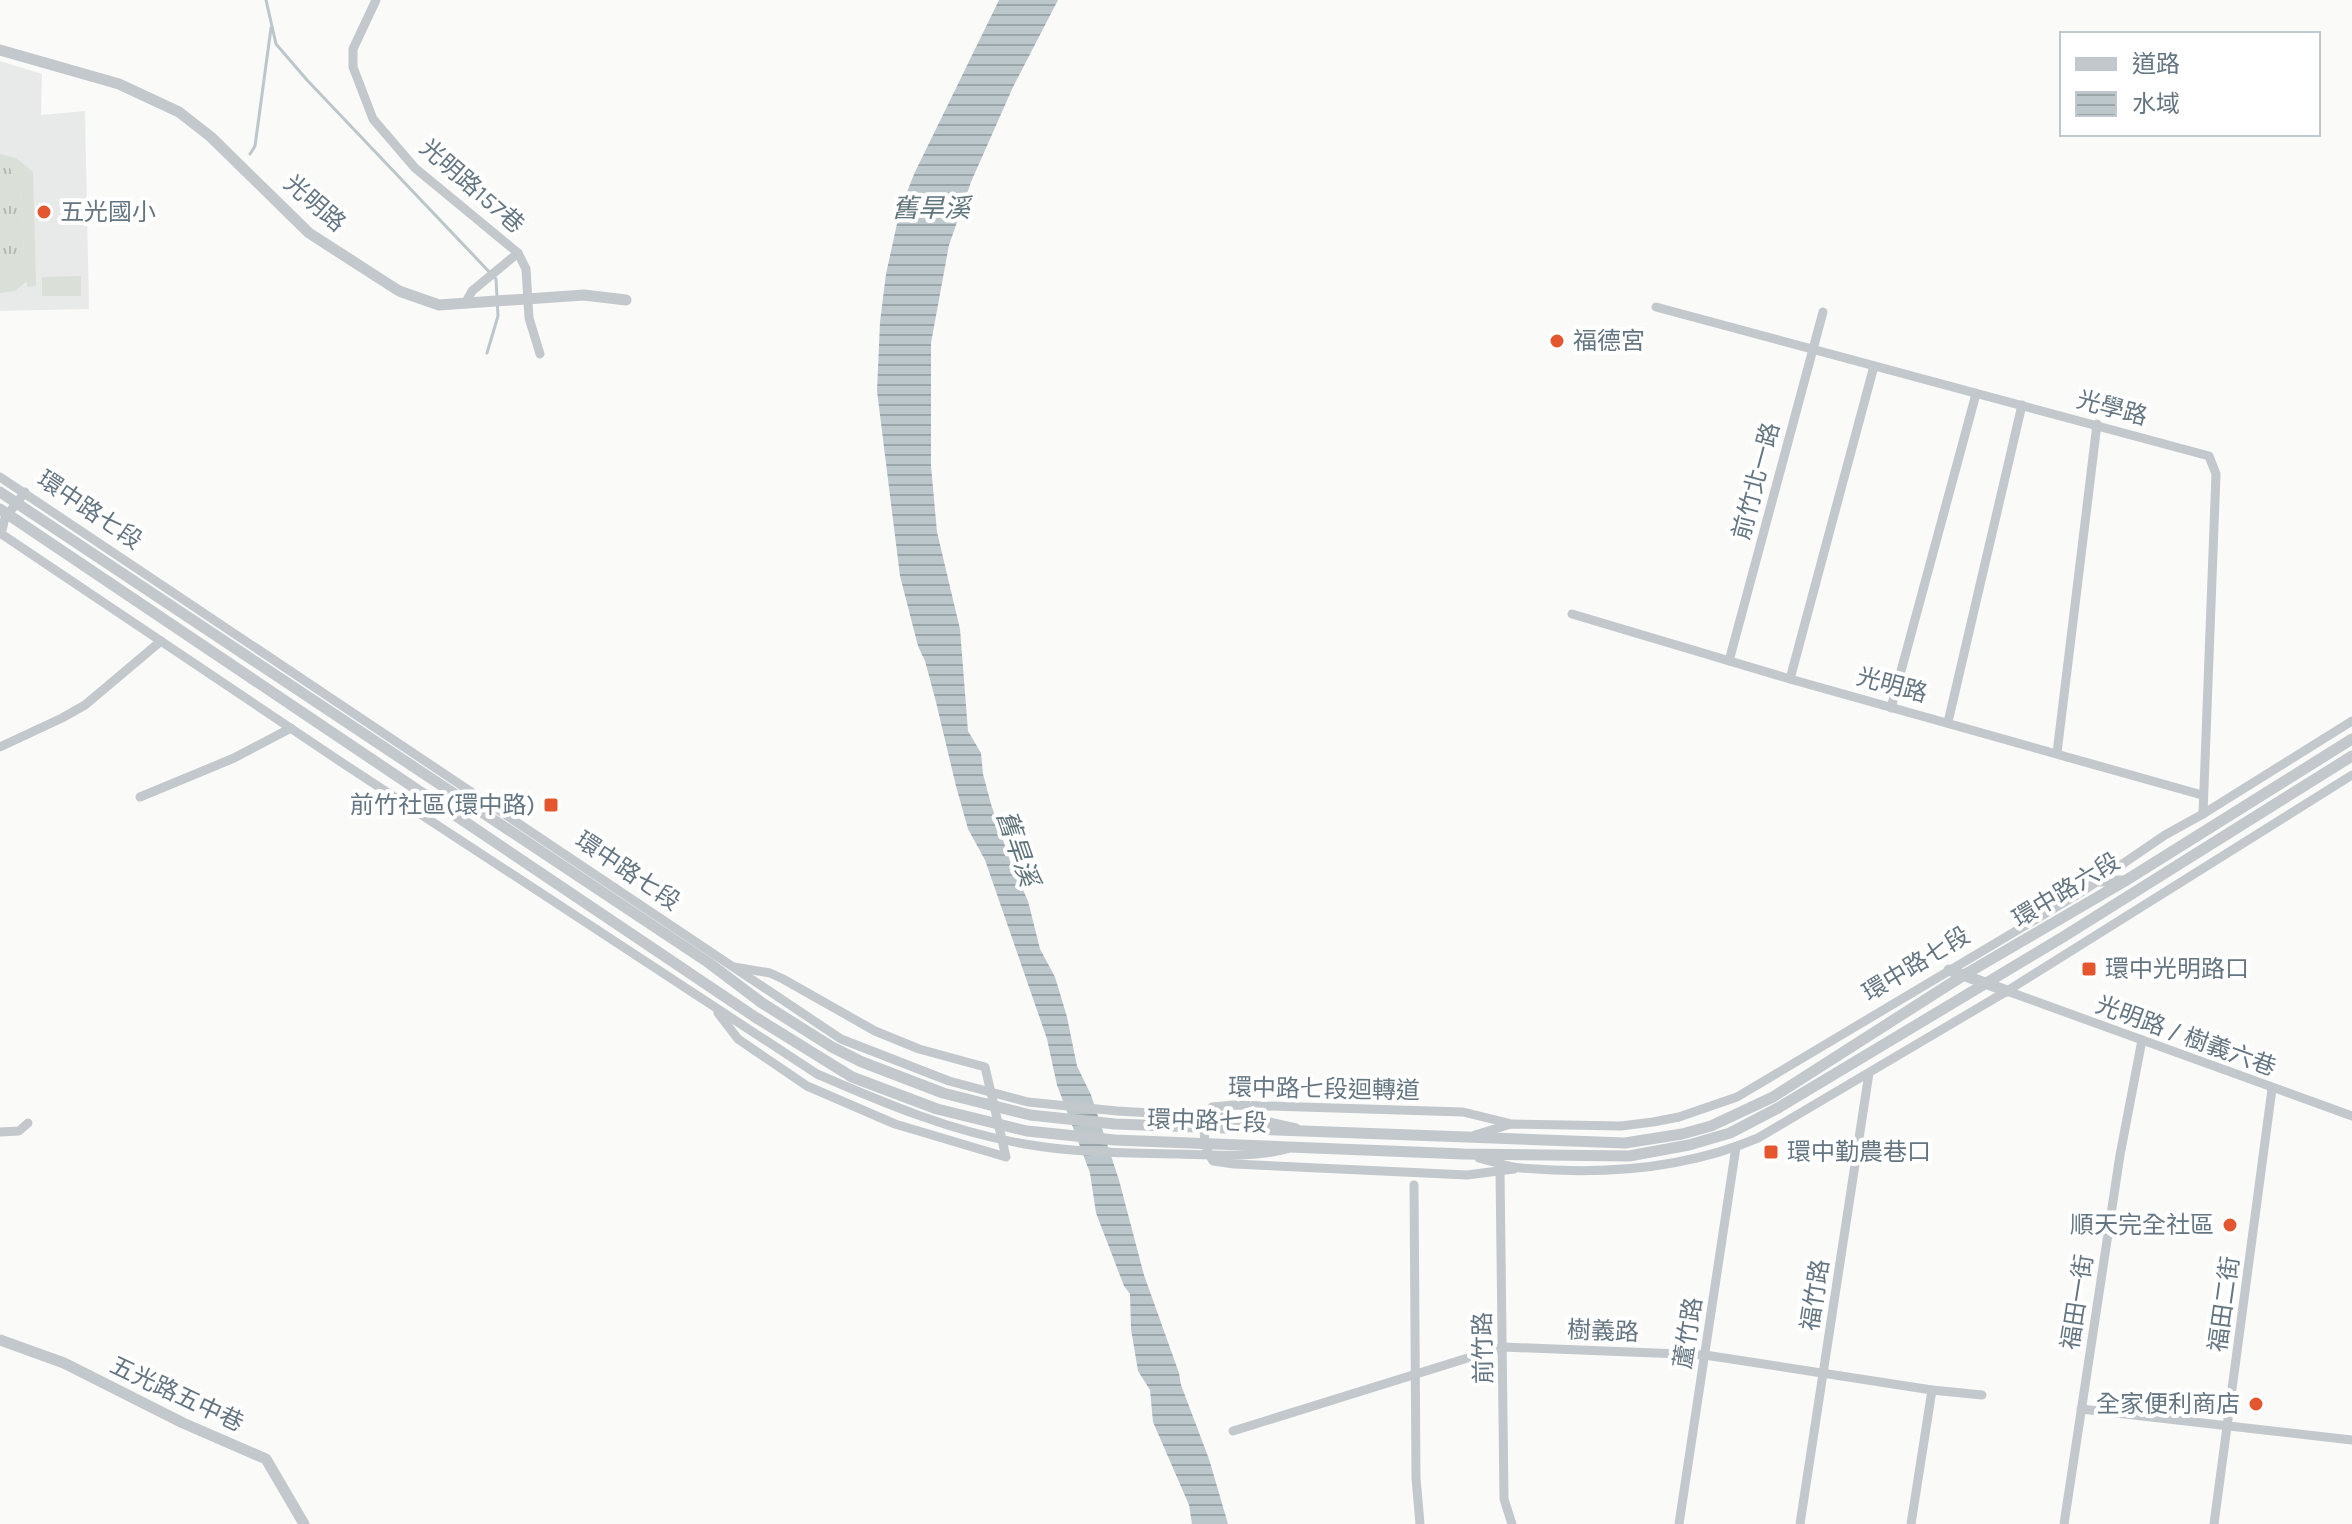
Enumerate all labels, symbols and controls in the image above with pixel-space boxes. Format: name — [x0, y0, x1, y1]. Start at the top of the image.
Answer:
legend — [2060, 32, 2320, 136]
text: 道路 — [2132, 50, 2180, 78]
text: 水域 — [2132, 90, 2180, 118]
street label: 光明路157巷 — [414, 133, 530, 239]
street label: 光明路 — [279, 169, 351, 237]
water label: 舊旱溪 — [892, 193, 974, 224]
place label: 五光國小 — [60, 198, 156, 226]
marker: 五光國小 — [35, 203, 53, 221]
place label: 福德宮 — [1573, 327, 1645, 355]
marker: 福德宮 — [1548, 332, 1566, 350]
street label: 光學路 — [2074, 385, 2150, 431]
street label: 前竹北一路 — [1727, 419, 1785, 543]
street label: 環中路七段 — [32, 465, 148, 555]
street label: 光明路 — [1854, 662, 1930, 708]
place label: 前竹社區(環中路) — [350, 791, 535, 819]
marker: 前竹社區(環中路) — [542, 796, 560, 814]
water label: 舊旱溪 — [990, 806, 1046, 894]
street label: 環中路七段 — [570, 826, 686, 916]
street label: 環中路六段 — [2007, 847, 2125, 933]
street label: 環中路七段 — [1857, 921, 1975, 1007]
place label: 環中光明路口 — [2105, 955, 2249, 983]
marker: 環中光明路口 — [2080, 960, 2098, 978]
street label: 光明路 / 樹義六巷 — [2092, 990, 2280, 1082]
street label: 環中路七段迴轉道 — [1228, 1073, 1420, 1105]
street label: 環中路七段 — [1147, 1105, 1267, 1137]
place label: 環中勤農巷口 — [1787, 1138, 1931, 1166]
marker: 環中勤農巷口 — [1762, 1143, 1780, 1161]
place label: 順天完全社區 — [2070, 1211, 2214, 1239]
marker: 順天完全社區 — [2221, 1216, 2239, 1234]
street label: 福田一街 — [2056, 1252, 2098, 1352]
street label: 福田二街 — [2203, 1255, 2245, 1353]
street label: 福竹路 — [1796, 1257, 1834, 1333]
street label: 蘆竹路 — [1669, 1295, 1707, 1371]
street label: 前竹路 — [1468, 1312, 1498, 1384]
street label: 樹義路 — [1567, 1316, 1639, 1346]
street label: 五光路五中巷 — [106, 1351, 248, 1437]
place label: 全家便利商店 — [2096, 1390, 2240, 1418]
marker: 全家便利商店 — [2247, 1395, 2265, 1413]

